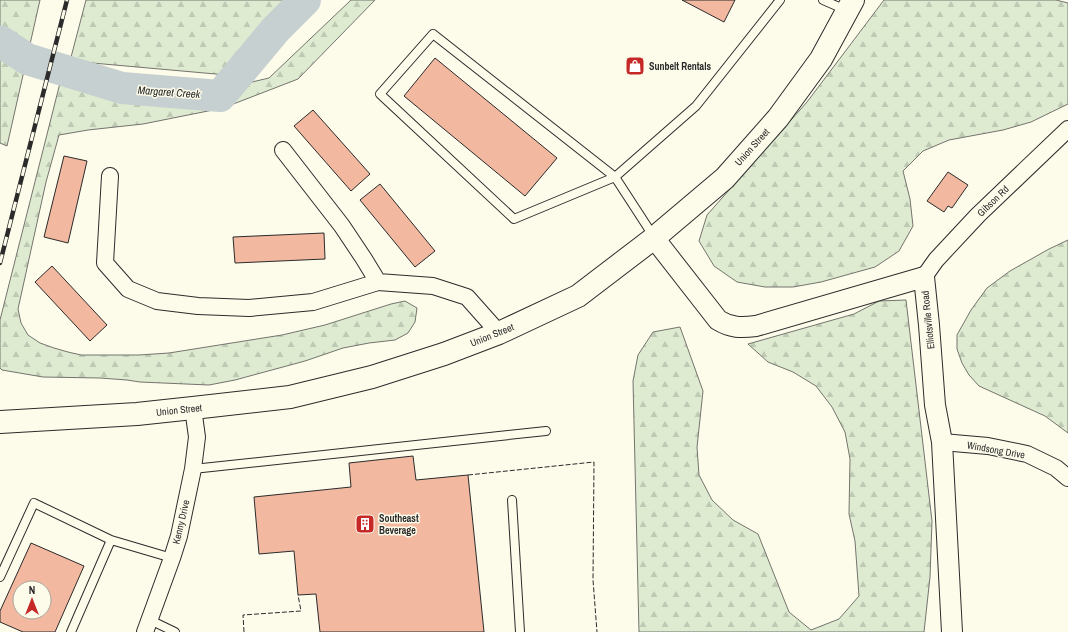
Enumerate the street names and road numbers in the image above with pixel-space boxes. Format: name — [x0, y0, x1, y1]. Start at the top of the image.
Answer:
street label: Union Street — [732, 125, 773, 168]
street label: Gibson Rd — [974, 183, 1012, 219]
street label: Elliotsville Road — [918, 290, 938, 350]
street label: Union Street — [468, 320, 516, 350]
street label: Union Street — [155, 401, 203, 419]
street label: Windsong Drive — [966, 438, 1027, 462]
street label: Kenny Drive — [170, 498, 193, 545]

